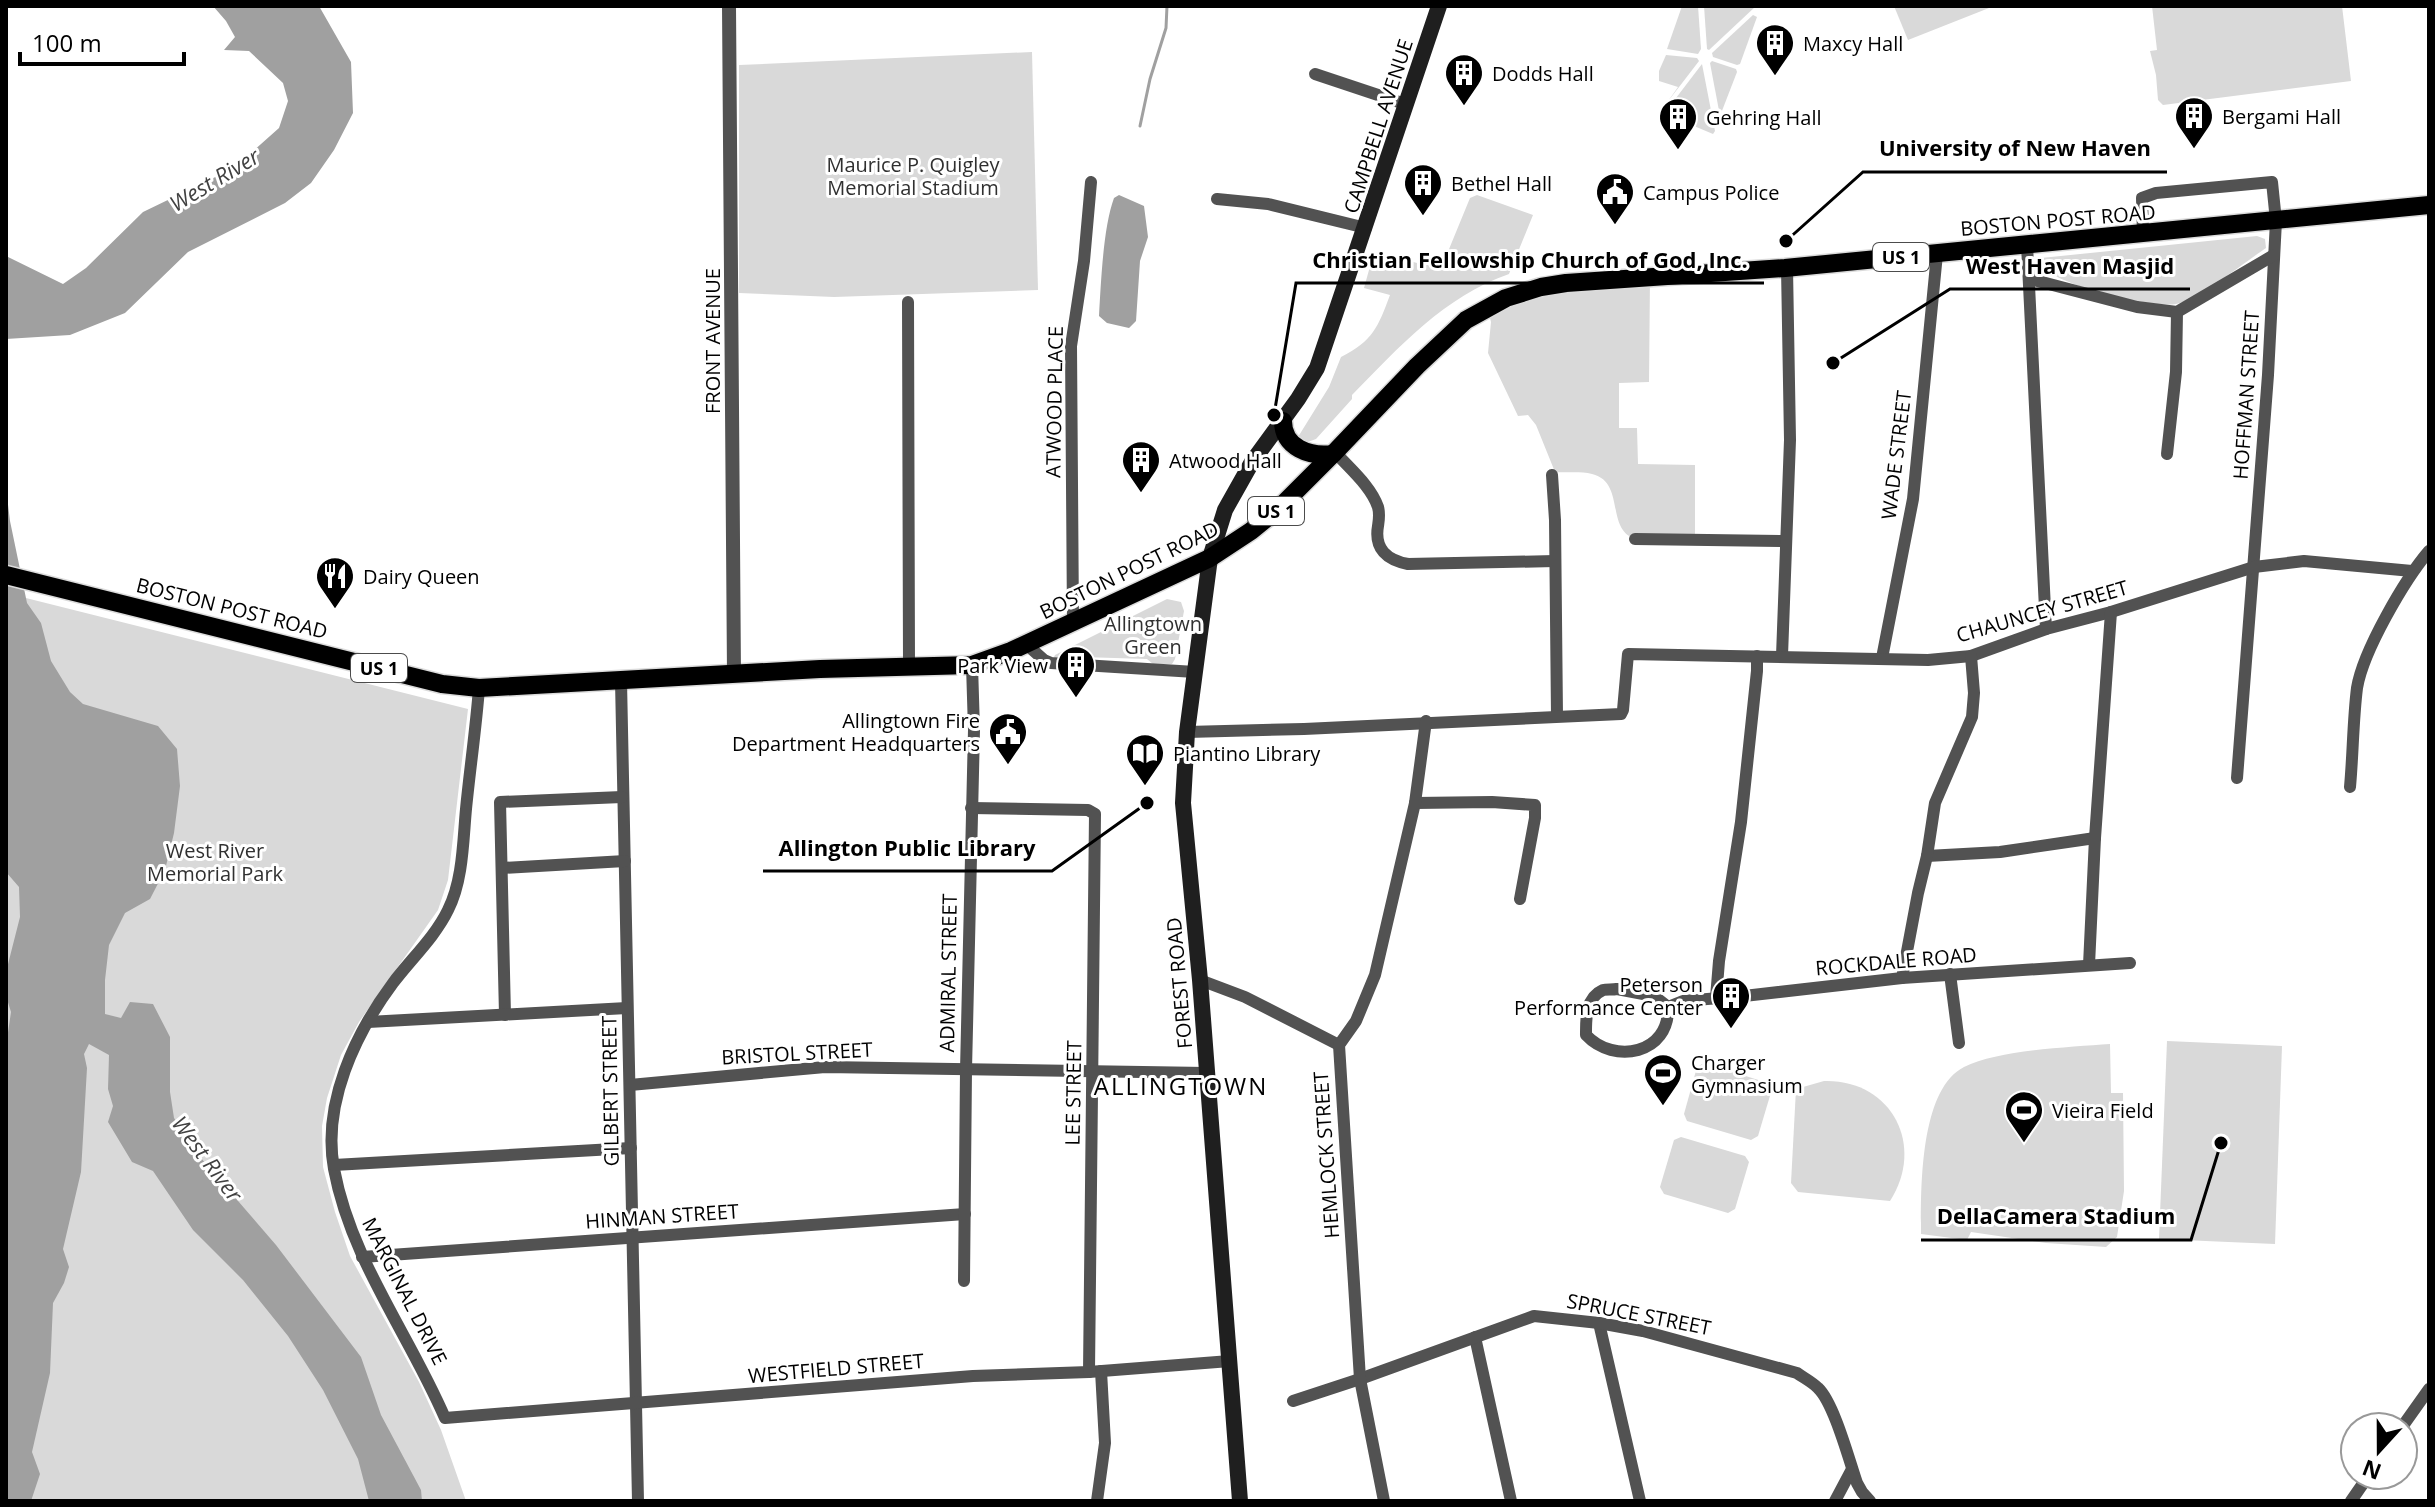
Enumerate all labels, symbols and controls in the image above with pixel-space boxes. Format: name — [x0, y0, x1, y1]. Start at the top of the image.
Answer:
scale bar — [20, 16, 184, 66]
building icon: Maxcy Hall — [1754, 22, 1796, 77]
text: 100 m — [32, 26, 102, 59]
place label: Maxcy Hall — [1803, 30, 1903, 57]
street label: CAMPBELL AVENUE — [1337, 35, 1419, 217]
building icon: Dodds Hall — [1443, 52, 1485, 107]
place label: Dodds Hall — [1492, 60, 1594, 87]
building icon: Bergami Hall — [2173, 95, 2215, 150]
building icon: Gehring Hall — [1657, 96, 1699, 151]
place label: Bergami Hall — [2222, 103, 2341, 130]
place label: Gehring Hall — [1706, 104, 1822, 131]
callout: University of New Haven — [1863, 126, 2167, 172]
text: University of New Haven — [1879, 132, 2151, 162]
water label: West River — [163, 140, 266, 218]
park label: Maurice P. Quigley Memorial Stadium — [826, 151, 1001, 201]
building icon: Bethel Hall — [1402, 162, 1444, 217]
place label: Bethel Hall — [1451, 170, 1552, 197]
public building icon: Campus Police — [1594, 171, 1636, 226]
place label: Campus Police — [1643, 179, 1779, 206]
street label: BOSTON POST ROAD — [1959, 198, 2157, 242]
callout: Christian Fellowship Church of God, Inc. — [1296, 237, 1764, 283]
road number: US 1 — [1873, 243, 1929, 271]
callout: West Haven Masjid — [1950, 243, 2190, 289]
text: Christian Fellowship Church of God, Inc. — [1312, 244, 1748, 274]
text: West Haven Masjid — [1966, 250, 2174, 280]
street label: FRONT AVENUE — [699, 268, 726, 414]
street label: HOFFMAN STREET — [2227, 310, 2265, 480]
street label: ATWOOD PLACE — [1039, 326, 1069, 478]
street label: WADE STREET — [1875, 389, 1917, 521]
building icon: Atwood Hall — [1120, 439, 1162, 494]
place label: Atwood Hall — [1169, 447, 1282, 474]
road number: US 1 — [1248, 497, 1304, 525]
street label: BOSTON POST ROAD — [1035, 515, 1223, 625]
restaurant icon: Dairy Queen — [314, 555, 356, 610]
place label: Dairy Queen — [363, 563, 480, 590]
street label: BOSTON POST ROAD — [134, 571, 330, 645]
street label: CHAUNCEY STREET — [1953, 574, 2131, 648]
park label: Allingtown Green — [1104, 610, 1202, 660]
building icon: Park View — [1055, 644, 1097, 699]
place label: Park View — [957, 652, 1048, 679]
road number: US 1 — [351, 654, 407, 682]
place label: Allingtown Fire Department Headquarters — [732, 707, 980, 757]
public building icon: Allingtown Fire Department Headquarters — [987, 711, 1029, 766]
library icon: Piantino Library — [1124, 732, 1166, 787]
place label: Piantino Library — [1173, 740, 1321, 767]
callout: Allington Public Library — [763, 825, 1052, 871]
text: Allington Public Library — [778, 832, 1036, 862]
park label: West River Memorial Park — [147, 837, 284, 887]
street label: ADMIRAL STREET — [933, 893, 963, 1053]
street label: FOREST ROAD — [1160, 916, 1198, 1050]
street label: ROCKDALE ROAD — [1814, 941, 1978, 981]
place label: Peterson Performance Center — [1514, 971, 1703, 1021]
building icon: Peterson Performance Center — [1710, 975, 1752, 1030]
street label: GILBERT STREET — [595, 1015, 625, 1167]
street label: BRISTOL STREET — [721, 1036, 873, 1070]
street label: LEE STREET — [1059, 1040, 1087, 1146]
place label: Charger Gymnasium — [1691, 1049, 1803, 1099]
sports icon: Charger Gymnasium — [1642, 1052, 1684, 1107]
district label: ALLINGTOWN — [1094, 1069, 1268, 1102]
street label: HEMLOCK STREET — [1307, 1071, 1345, 1239]
sports icon: Vieira Field — [2003, 1089, 2045, 1144]
place label: Vieira Field — [2052, 1097, 2154, 1124]
water label: West River — [166, 1109, 251, 1208]
callout: DellaCamera Stadium — [1921, 1194, 2191, 1240]
street label: HINMAN STREET — [584, 1197, 740, 1235]
text: DellaCamera Stadium — [1937, 1200, 2175, 1230]
street label: MARGINAL DRIVE — [356, 1213, 454, 1369]
street label: SPRUCE STREET — [1565, 1287, 1713, 1341]
street label: WESTFIELD STREET — [747, 1347, 925, 1389]
north arrow — [2339, 1411, 2419, 1491]
text: N — [2358, 1453, 2385, 1488]

